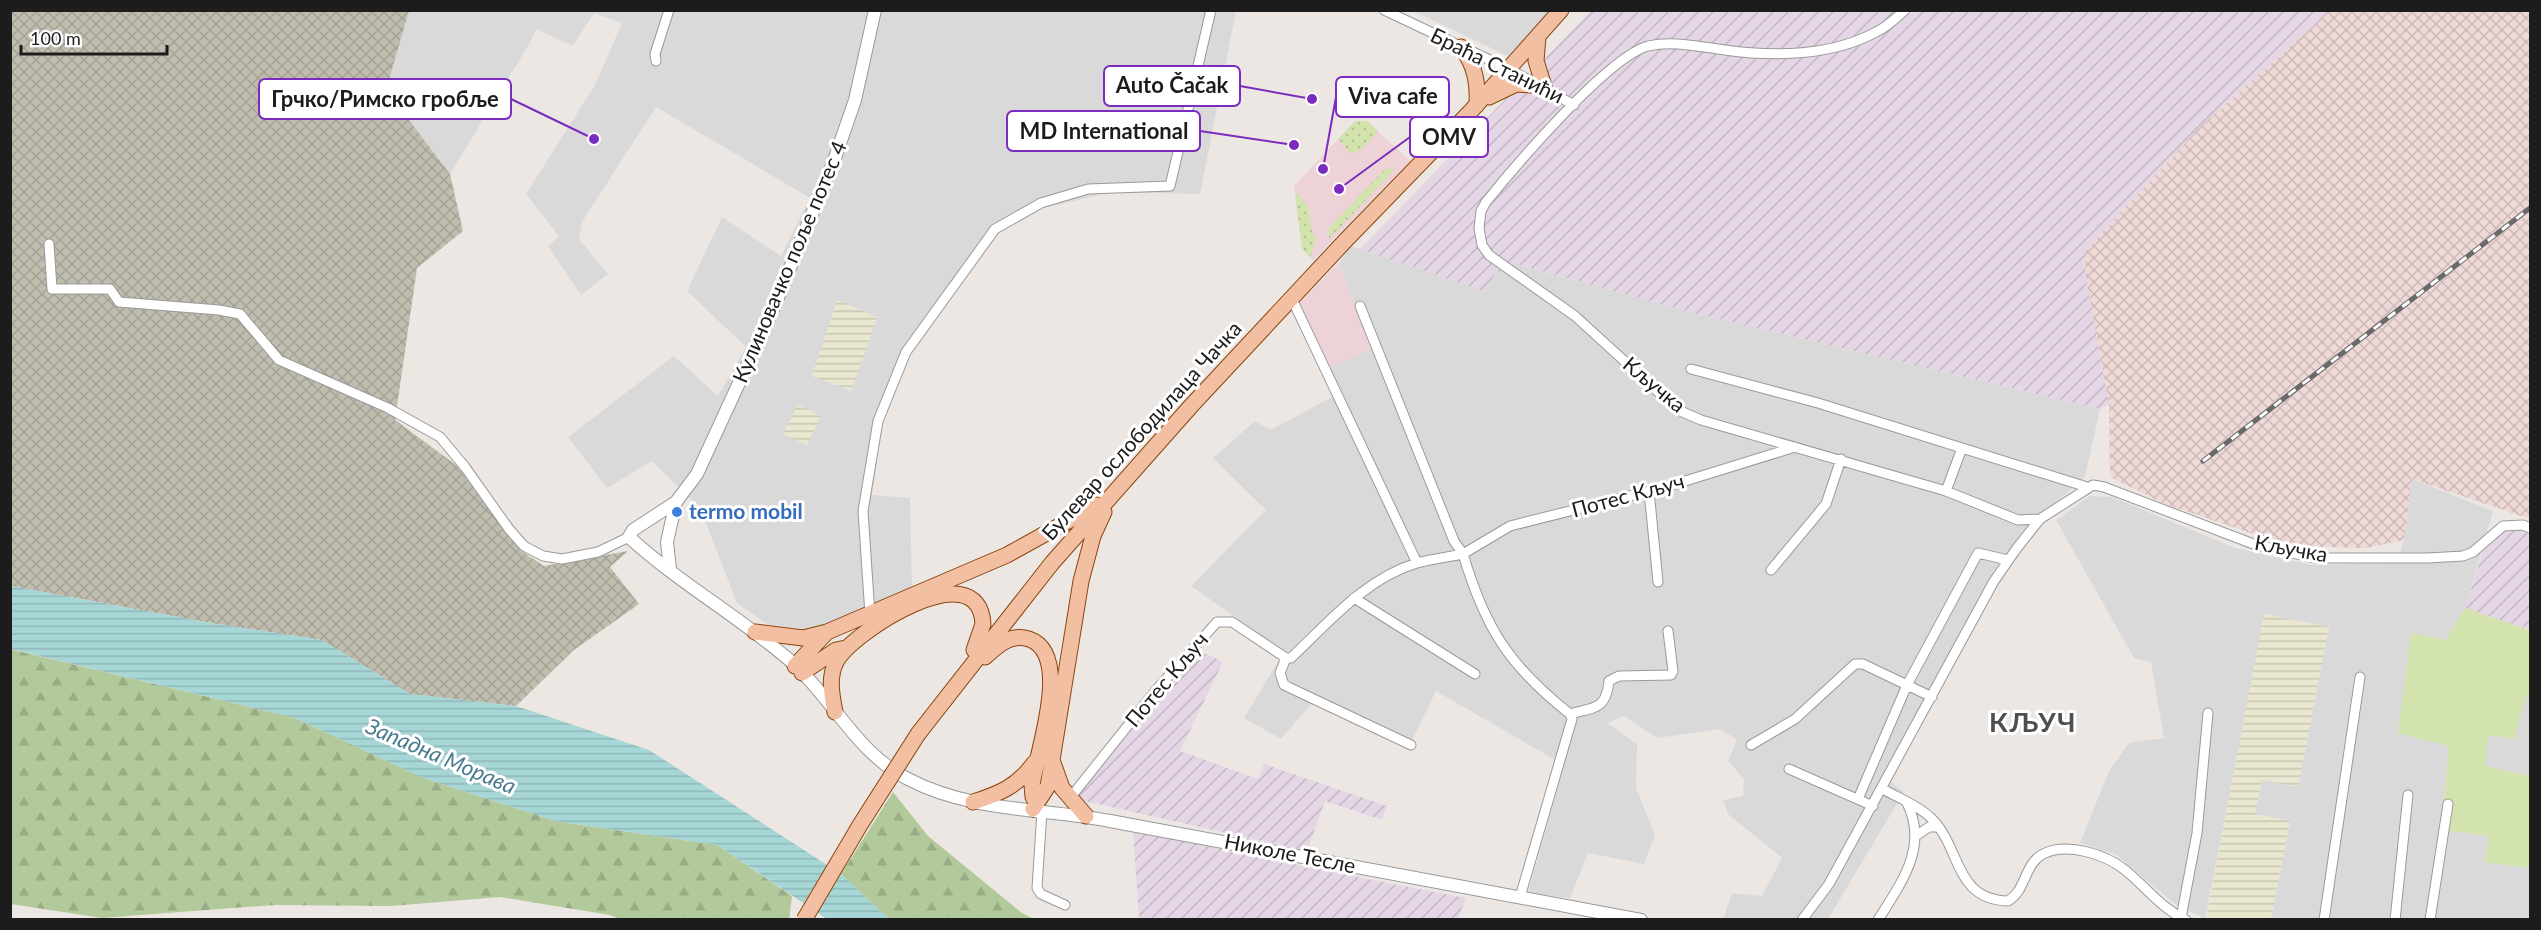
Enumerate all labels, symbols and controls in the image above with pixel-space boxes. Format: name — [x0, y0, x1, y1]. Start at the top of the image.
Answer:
scale bar — [21, 18, 166, 56]
street label: Браћа Станићи — [1427, 22, 1568, 108]
text: 100 m — [30, 27, 81, 49]
callout: Auto Čačak — [1104, 66, 1240, 106]
text: Auto Čačak — [1115, 71, 1229, 98]
callout: Viva cafe — [1336, 77, 1449, 117]
callout: Грчко/Римско гробље — [259, 79, 511, 119]
text: Viva cafe — [1347, 82, 1438, 109]
text: Грчко/Римско гробље — [271, 85, 499, 112]
callout: MD International — [1007, 111, 1200, 151]
text: MD International — [1020, 117, 1188, 144]
callout: OMV — [1410, 117, 1488, 157]
text: OMV — [1422, 123, 1477, 150]
street label: Кулиновачко поље потес 4 — [726, 137, 851, 386]
street label: Булевар ослободилаца Чачка — [1036, 315, 1246, 545]
street label: Кључка — [1619, 351, 1691, 417]
street label: Потес Кључ — [1569, 468, 1687, 522]
place label: termo mobil — [689, 498, 803, 523]
marker: termo mobil — [670, 505, 684, 519]
street label: Кључка — [2253, 529, 2330, 566]
street label: Потес Кључ — [1119, 627, 1213, 731]
district label: КЉУЧ — [1989, 705, 2077, 738]
water label: Западна Морава — [361, 711, 520, 799]
street label: Николе Тесле — [1223, 828, 1358, 877]

